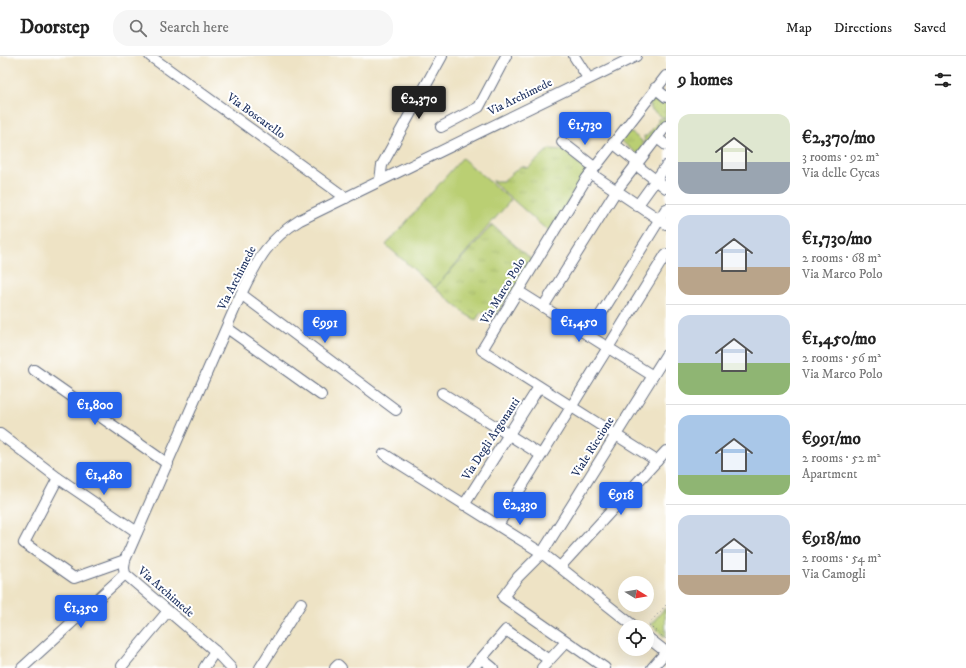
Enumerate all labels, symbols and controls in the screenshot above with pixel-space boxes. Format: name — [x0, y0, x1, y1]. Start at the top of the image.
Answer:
search box — [113, 10, 393, 46]
text: Doorstep — [20, 16, 89, 39]
icon: search — [127, 17, 149, 39]
text: Search here — [159, 18, 229, 37]
text: Map — [786, 19, 812, 37]
text: Directions — [834, 19, 892, 37]
text: Saved — [914, 19, 946, 37]
text: 9 homes — [678, 69, 733, 91]
icon: filters — [932, 69, 954, 91]
street label: Via Archimede — [484, 75, 555, 119]
pin: €2,370 — [386, 86, 452, 120]
street label: Via Boscarello — [223, 89, 288, 142]
text: €2,370 — [401, 91, 437, 107]
pin: €1,730 — [552, 112, 618, 146]
text: €1,730 — [568, 117, 602, 133]
text: €2,370/mo — [802, 127, 875, 149]
icon: home — [710, 130, 758, 178]
text: 3 rooms · 92 m² — [802, 149, 879, 165]
text: Via delle Cycas — [802, 165, 880, 181]
text: €1,730/mo — [802, 228, 872, 250]
icon: home — [710, 231, 758, 279]
street label: Via Archimede — [214, 243, 260, 313]
text: 2 rooms · 68 m² — [802, 250, 881, 266]
street label: Via Marco Polo — [477, 255, 529, 328]
text: Via Marco Polo — [802, 266, 882, 282]
pin: €1,450 — [546, 309, 612, 343]
pin: €991 — [301, 310, 349, 344]
text: €1,450 — [560, 314, 598, 330]
text: €991 — [312, 315, 338, 331]
text: €1,450/mo — [802, 328, 876, 350]
icon: home — [710, 331, 758, 379]
text: 2 rooms · 56 m² — [802, 350, 881, 366]
text: Via Marco Polo — [802, 366, 882, 382]
pin: €1,800 — [62, 392, 128, 426]
street label: Via Degli Argonauti — [458, 395, 523, 484]
text: €1,800 — [77, 397, 113, 413]
street label: Viale Riccione — [568, 414, 617, 481]
text: €991/mo — [802, 428, 861, 450]
icon: home — [710, 431, 758, 479]
text: 2 rooms · 52 m² — [802, 450, 881, 466]
pin: €1,480 — [71, 462, 137, 496]
text: Apartment — [802, 466, 857, 482]
text: €1,480 — [85, 467, 123, 483]
pin: €918 — [597, 482, 645, 516]
text: €918 — [608, 487, 634, 503]
pin: €2,330 — [487, 492, 553, 526]
text: €2,330 — [503, 497, 537, 513]
text: €918/mo — [802, 528, 861, 550]
icon: home — [710, 531, 758, 579]
text: 2 rooms · 54 m² — [802, 550, 881, 566]
street label: Via Archimede — [134, 563, 197, 621]
text: Via Camogli — [802, 566, 866, 582]
north arrow — [618, 576, 654, 612]
map controls — [618, 576, 654, 656]
pin: €1,350 — [48, 595, 114, 629]
text: €1,350 — [64, 600, 98, 616]
button: locate — [618, 620, 654, 656]

